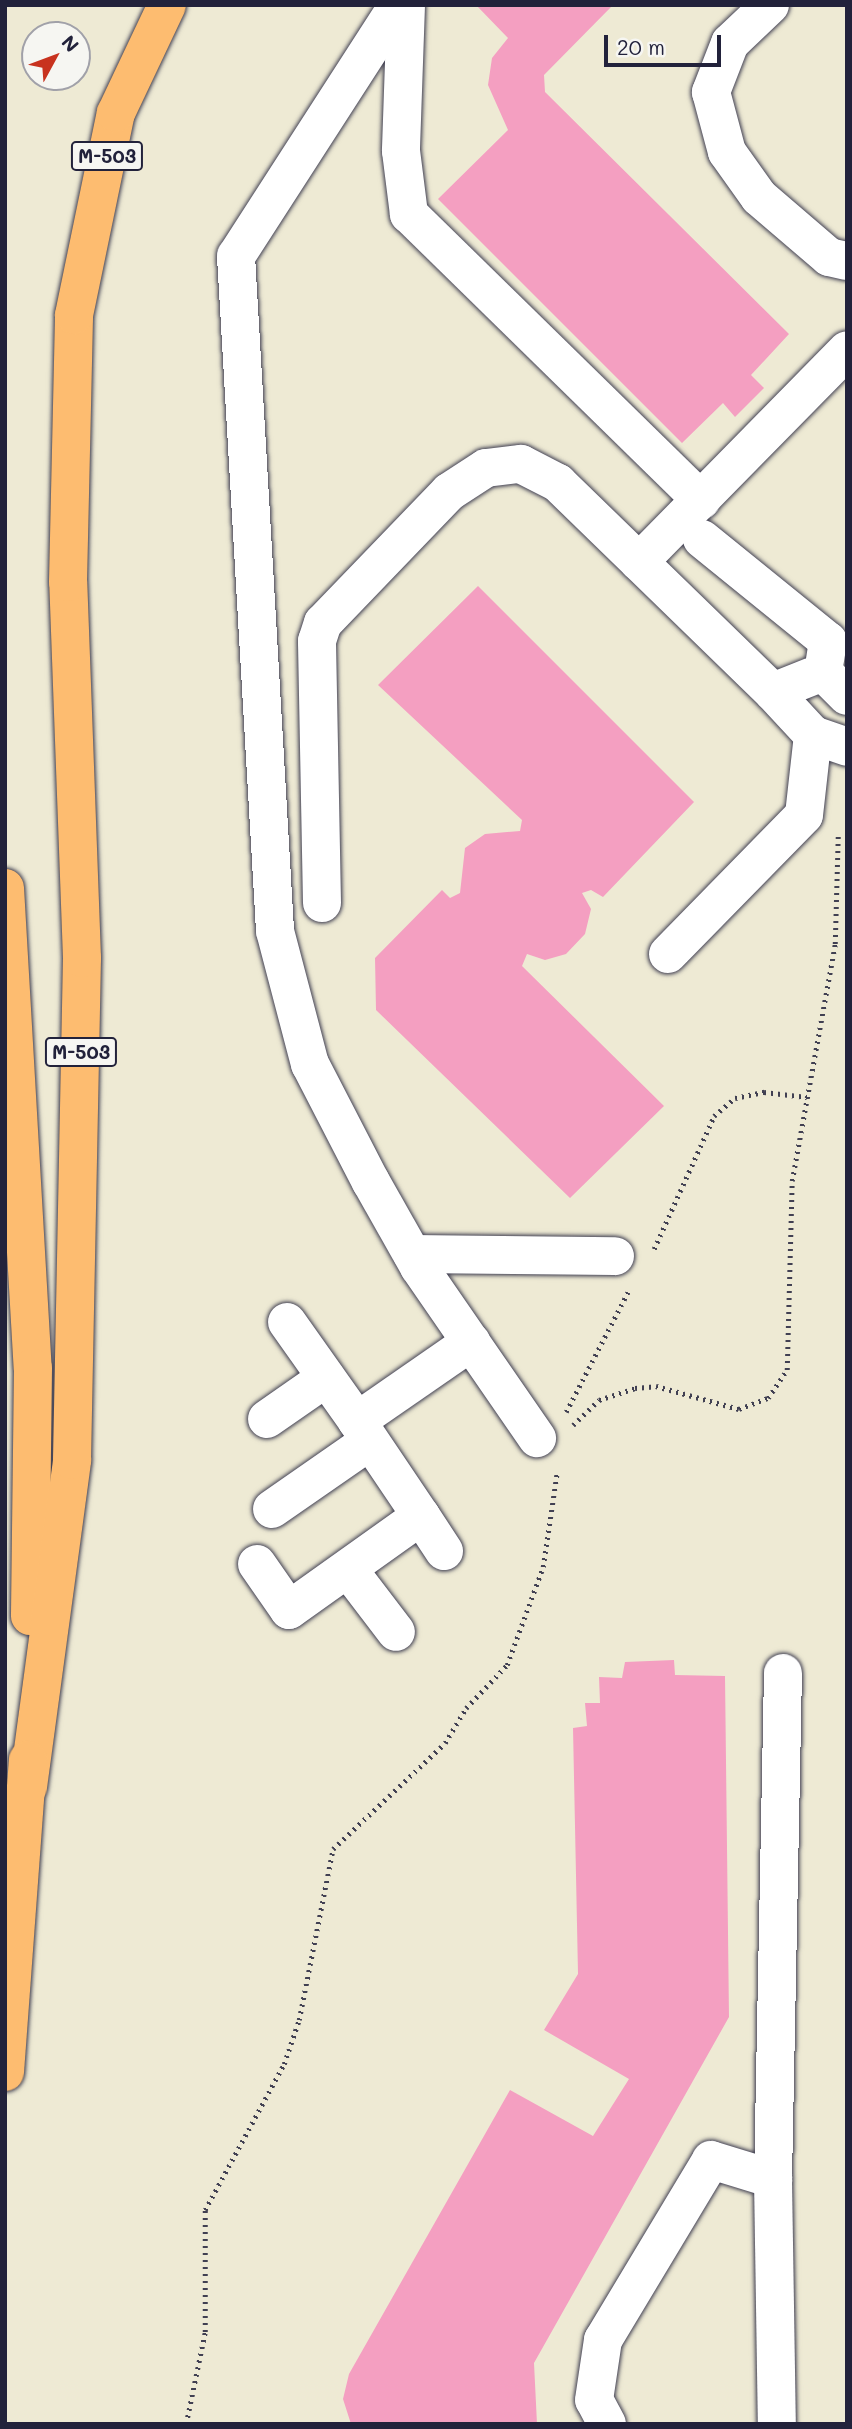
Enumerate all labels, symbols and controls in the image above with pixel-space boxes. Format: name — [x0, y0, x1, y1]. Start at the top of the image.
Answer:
north arrow — [21, 21, 91, 91]
scale bar — [607, 21, 724, 65]
text: N — [57, 30, 85, 57]
text: 20 m — [617, 33, 665, 60]
road number: M-503 — [70, 140, 144, 172]
road number: M-503 — [44, 1036, 118, 1068]

